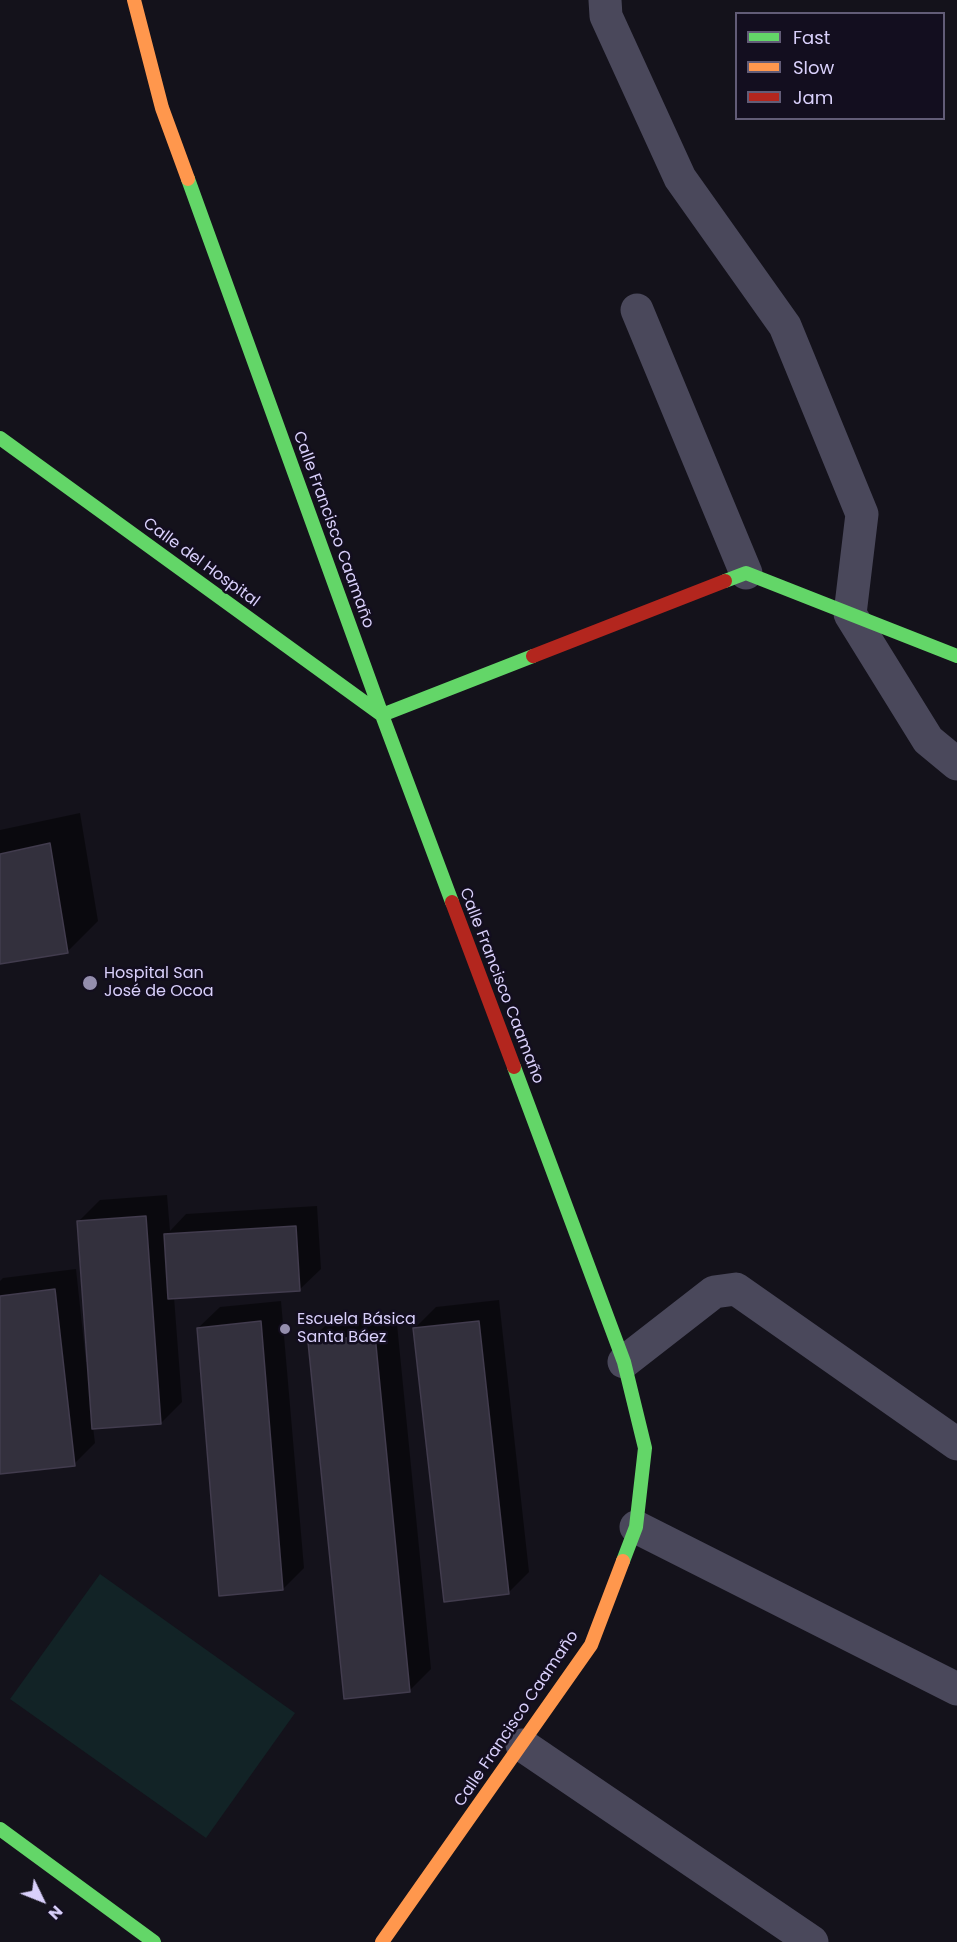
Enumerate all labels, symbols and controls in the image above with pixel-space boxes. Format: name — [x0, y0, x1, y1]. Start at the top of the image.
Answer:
legend — [735, 12, 945, 120]
text: Fast — [793, 25, 830, 50]
text: Slow — [793, 55, 834, 80]
text: Jam — [793, 85, 833, 110]
street label: Calle Francisco Caamaño — [288, 429, 378, 631]
street label: Calle del Hospital — [139, 514, 263, 612]
street label: Calle Francisco Caamaño — [455, 885, 547, 1087]
place label: Hospital San José de Ocoa — [104, 964, 214, 1002]
marker: Hospital San José de Ocoa — [81, 974, 99, 992]
place label: Escuela Básica Santa Báez — [297, 1310, 416, 1348]
marker: Escuela Básica Santa Báez — [278, 1322, 292, 1336]
street label: Calle Francisco Caamaño — [451, 1627, 583, 1811]
north arrow — [12, 1870, 72, 1930]
text: N — [43, 1900, 68, 1925]

